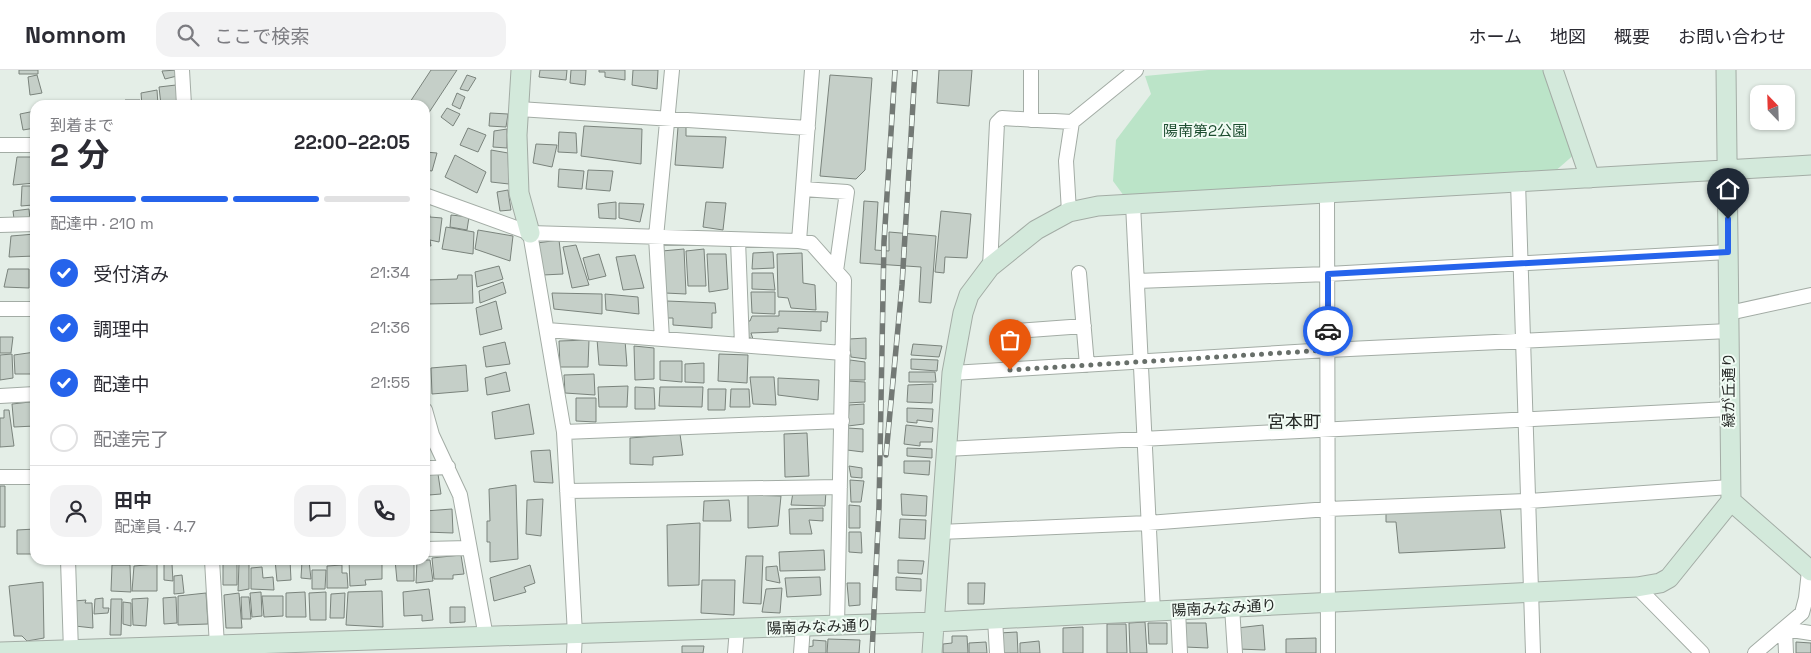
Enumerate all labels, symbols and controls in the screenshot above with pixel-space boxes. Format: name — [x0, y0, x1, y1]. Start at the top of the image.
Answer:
search box — [156, 12, 506, 57]
text: Nomnom — [25, 19, 126, 50]
icon: search — [174, 21, 202, 49]
text: ここで検索 — [214, 24, 309, 49]
text: ホーム — [1469, 25, 1522, 48]
text: 地図 — [1550, 25, 1586, 48]
text: 概要 — [1614, 25, 1650, 48]
text: お問い合わせ — [1678, 25, 1786, 48]
north arrow — [1750, 85, 1795, 130]
map controls — [1750, 85, 1795, 130]
text: 到着まで — [50, 115, 114, 136]
park label: 陽南第2公園 — [1163, 121, 1247, 140]
text: 22:00–22:05 — [294, 130, 410, 155]
text: 2 分 — [50, 135, 109, 175]
pin — [1707, 168, 1749, 219]
icon: home — [1714, 175, 1742, 203]
text: 配達中 · 210 m — [50, 213, 154, 234]
icon: check — [50, 259, 78, 287]
text: 受付済み — [93, 262, 169, 287]
text: 21:34 — [370, 262, 410, 283]
courier — [1303, 306, 1353, 356]
icon: check — [50, 314, 78, 342]
text: 調理中 — [93, 317, 150, 342]
text: 21:36 — [370, 317, 410, 338]
icon: car — [1314, 317, 1342, 345]
pin — [989, 319, 1031, 370]
icon: bag — [996, 326, 1024, 354]
street label: 緑が丘通り — [1719, 352, 1738, 428]
icon: check — [50, 369, 78, 397]
text: 配達中 — [93, 372, 150, 397]
text: 21:55 — [370, 372, 410, 393]
district label: 宮本町 — [1267, 410, 1321, 433]
text: 配達完了 — [93, 427, 169, 452]
button: person — [50, 485, 102, 537]
button: chat — [294, 485, 346, 537]
button: phone — [358, 485, 410, 537]
text: 田中 — [114, 488, 152, 513]
text: 配達員 · 4.7 — [114, 516, 196, 537]
street label: 陽南みなみ通り — [1171, 595, 1277, 620]
street label: 陽南みなみ通り — [766, 615, 872, 638]

